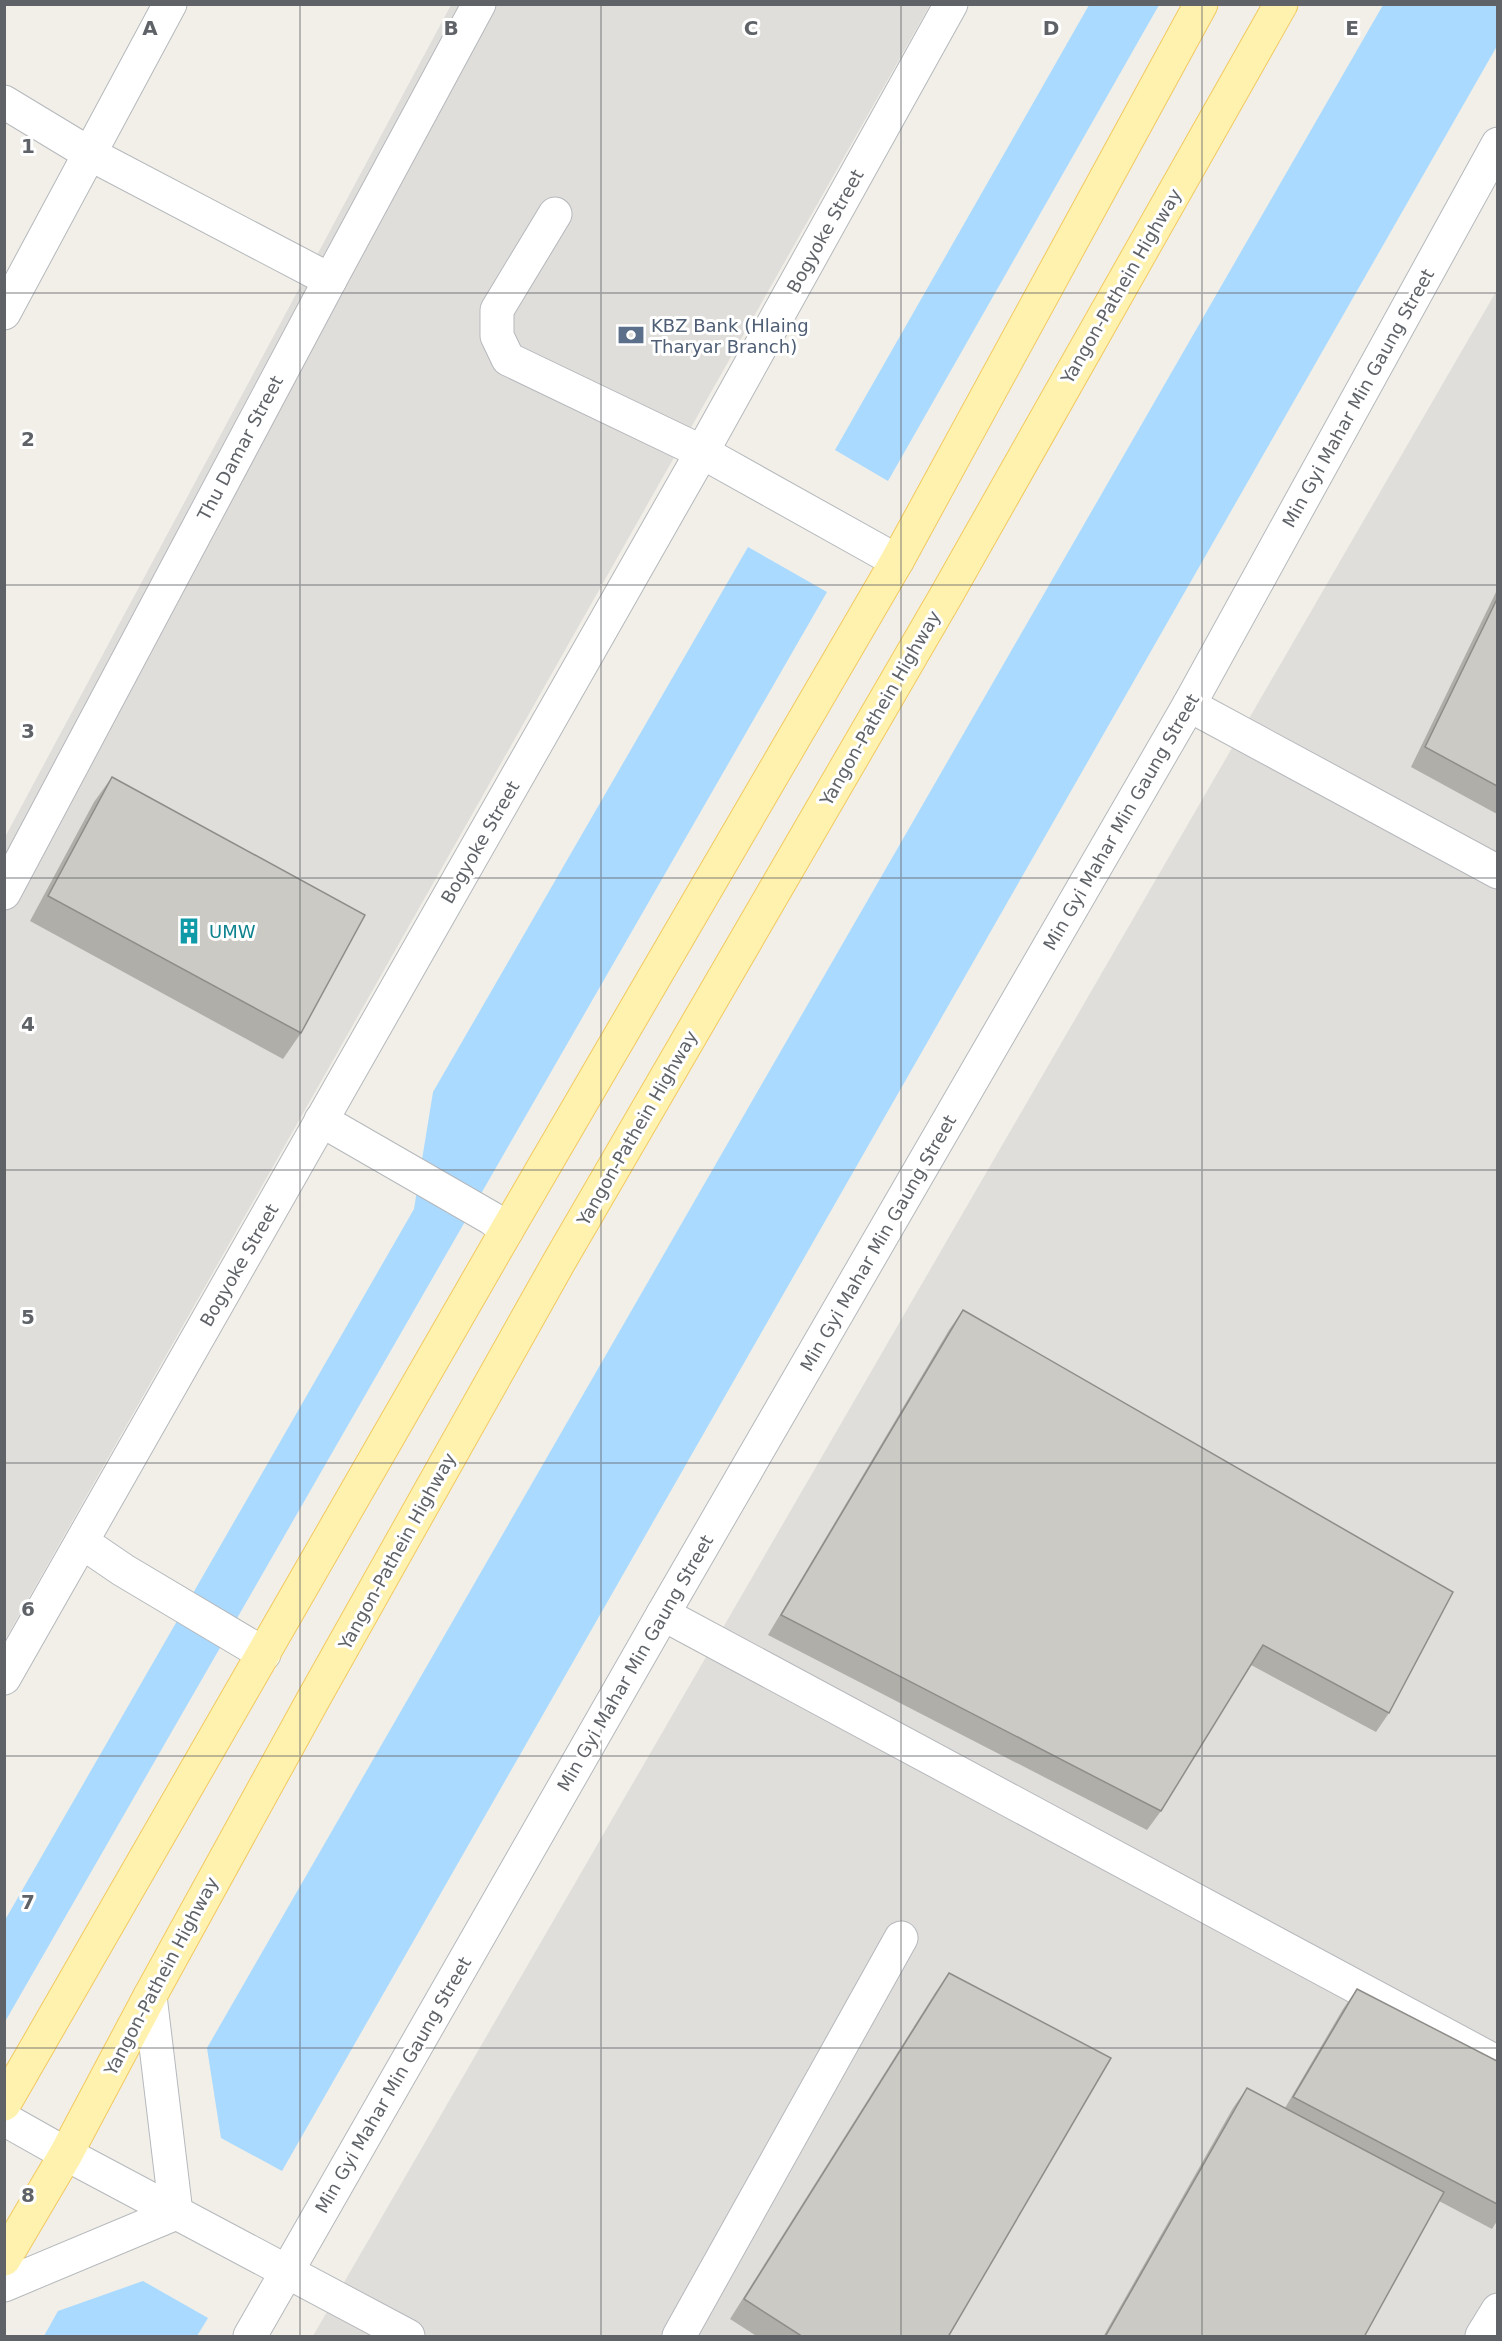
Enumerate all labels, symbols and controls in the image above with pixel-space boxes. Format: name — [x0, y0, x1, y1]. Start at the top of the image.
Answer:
text: A — [142, 16, 158, 40]
text: B — [443, 16, 459, 40]
text: C — [744, 16, 758, 40]
text: D — [1043, 16, 1059, 40]
text: E — [1345, 16, 1359, 40]
text: 1 — [21, 134, 35, 158]
street label: Bogyoke Street — [782, 166, 868, 296]
street label: Yangon-Pathein Highway — [1056, 184, 1186, 388]
street label: Min Gyi Mahar Min Gaung Street — [1278, 265, 1438, 531]
place label: KBZ Bank (Hlaing Tharyar Branch) — [650, 315, 809, 357]
bank icon: KBZ Bank (Hlaing Tharyar Branch) — [616, 320, 646, 350]
street label: Thu Damar Street — [193, 372, 287, 525]
text: 2 — [21, 427, 35, 451]
street label: Yangon-Pathein Highway — [815, 606, 945, 810]
street label: Min Gyi Mahar Min Gaung Street — [1039, 690, 1203, 954]
text: 3 — [21, 719, 35, 743]
street label: Bogyoke Street — [436, 777, 524, 907]
building icon: UMW — [174, 916, 204, 946]
place label: UMW — [209, 921, 256, 942]
text: 4 — [21, 1012, 35, 1036]
street label: Yangon-Pathein Highway — [572, 1026, 702, 1230]
street label: Min Gyi Mahar Min Gaung Street — [796, 1111, 960, 1375]
street label: Bogyoke Street — [195, 1200, 283, 1330]
text: 5 — [21, 1305, 35, 1329]
street label: Yangon-Pathein Highway — [334, 1449, 460, 1654]
street label: Min Gyi Mahar Min Gaung Street — [553, 1531, 717, 1795]
text: 6 — [21, 1597, 35, 1621]
street label: Yangon-Pathein Highway — [99, 1873, 223, 2080]
text: 7 — [21, 1890, 35, 1914]
street label: Min Gyi Mahar Min Gaung Street — [311, 1953, 475, 2217]
text: 8 — [21, 2183, 35, 2207]

